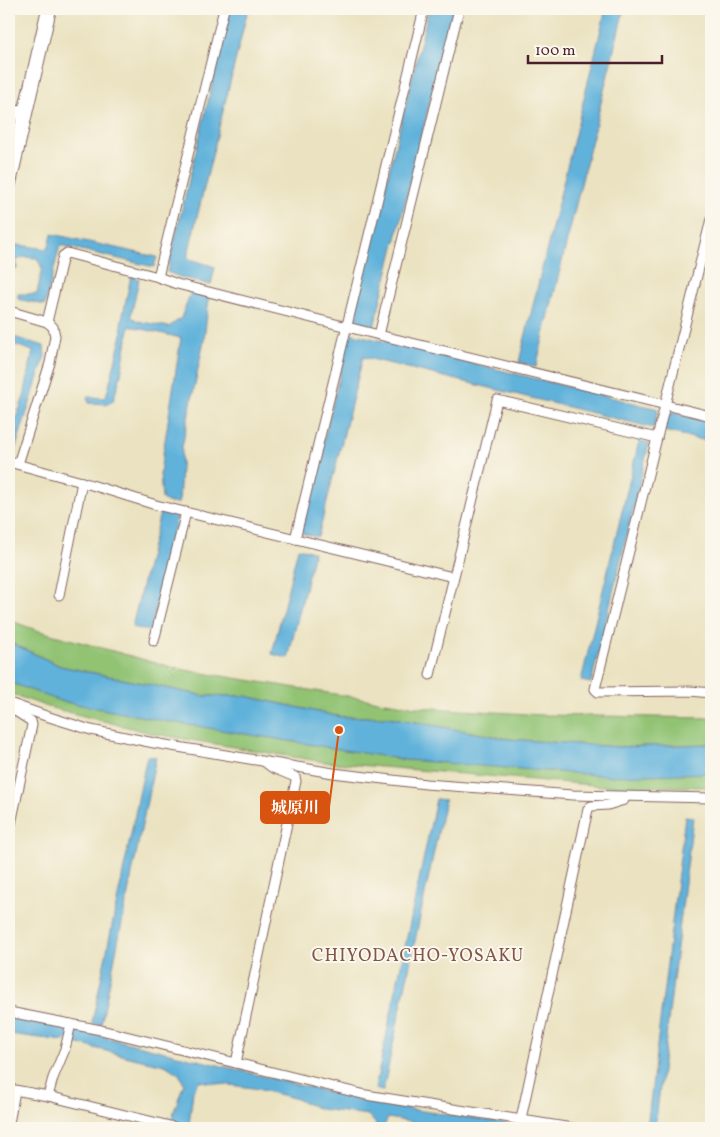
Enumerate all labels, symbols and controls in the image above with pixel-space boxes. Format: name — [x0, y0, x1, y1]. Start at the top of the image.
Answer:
scale bar — [528, 32, 661, 64]
text: 100 m — [535, 41, 575, 62]
callout: 城原川 — [261, 792, 329, 823]
text: 城原川 — [271, 798, 319, 820]
district label: CHIYODACHO-YOSAKU — [312, 944, 524, 969]

